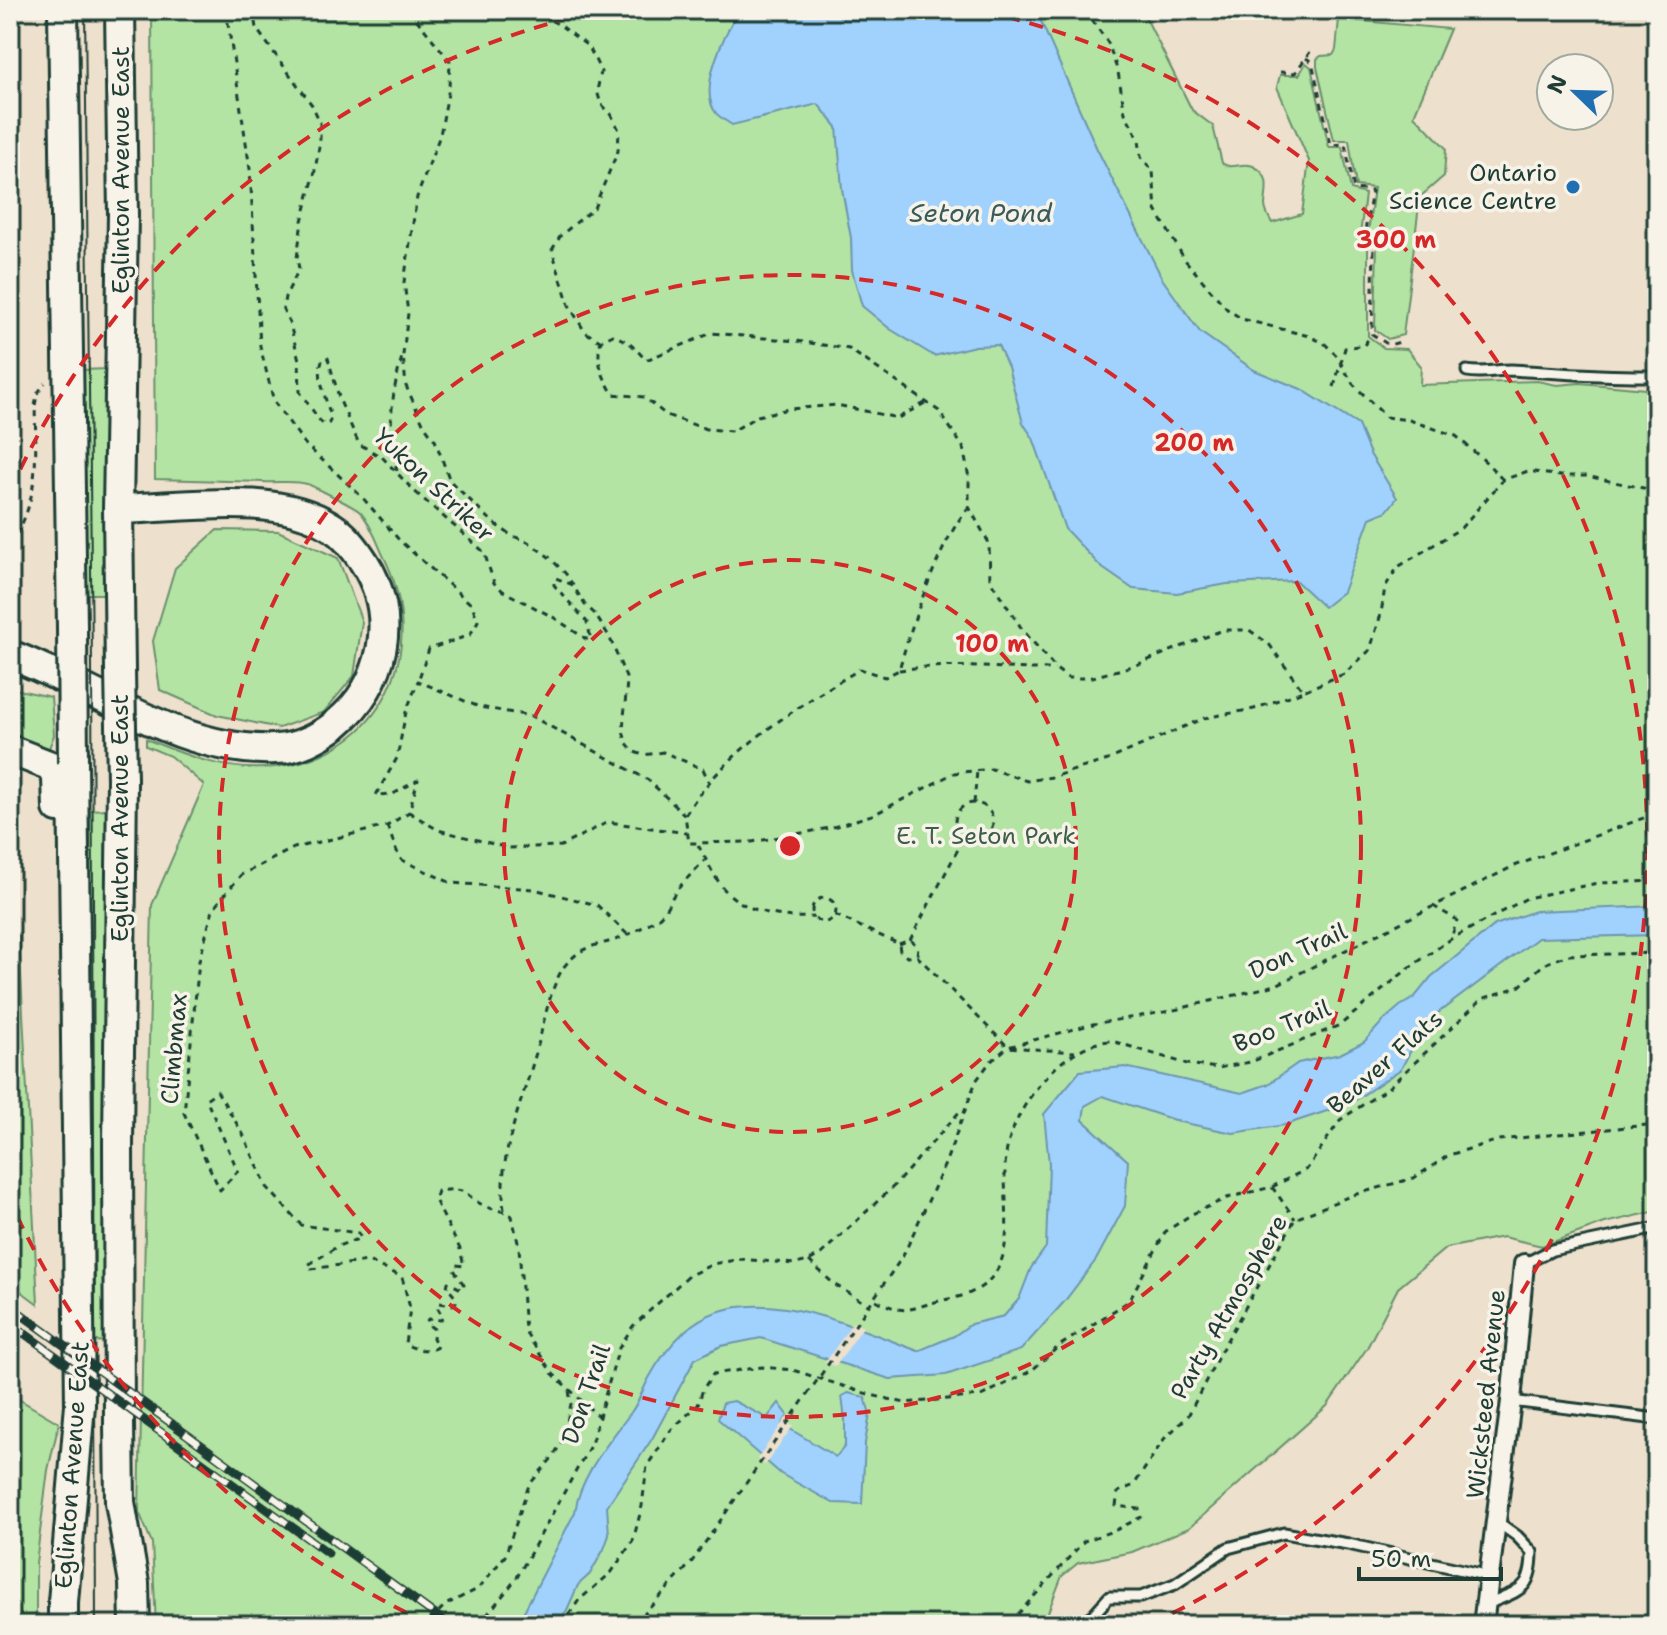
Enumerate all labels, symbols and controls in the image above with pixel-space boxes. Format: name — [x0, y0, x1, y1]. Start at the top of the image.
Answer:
street label: Eglinton Avenue East — [105, 46, 137, 294]
north arrow — [1535, 52, 1615, 132]
text: N — [1540, 71, 1574, 98]
place label: Ontario Science Centre — [1389, 157, 1557, 217]
marker: Ontario Science Centre — [1564, 178, 1582, 196]
water label: Seton Pond — [909, 195, 1053, 230]
text: 300 m — [1356, 224, 1436, 256]
street label: Yukon Striker — [367, 421, 501, 549]
text: 200 m — [1154, 427, 1234, 459]
text: 100 m — [955, 628, 1029, 660]
street label: Eglinton Avenue East — [104, 694, 136, 942]
park label: E. T. Seton Park — [896, 820, 1076, 852]
centre of rings — [776, 832, 804, 860]
street label: Don Trail — [1244, 915, 1353, 987]
street label: Climbmax — [153, 992, 195, 1106]
street label: Boo Trail — [1229, 992, 1336, 1060]
street label: Beaver Flats — [1320, 1003, 1450, 1121]
street label: Party Atmosphere — [1163, 1209, 1295, 1405]
street label: Wicksteed Avenue — [1459, 1288, 1513, 1500]
street label: Don Trail — [554, 1339, 618, 1448]
street label: Eglinton Avenue East — [47, 1340, 97, 1590]
scale bar — [1359, 1531, 1501, 1581]
text: 50 m — [1371, 1543, 1431, 1575]

